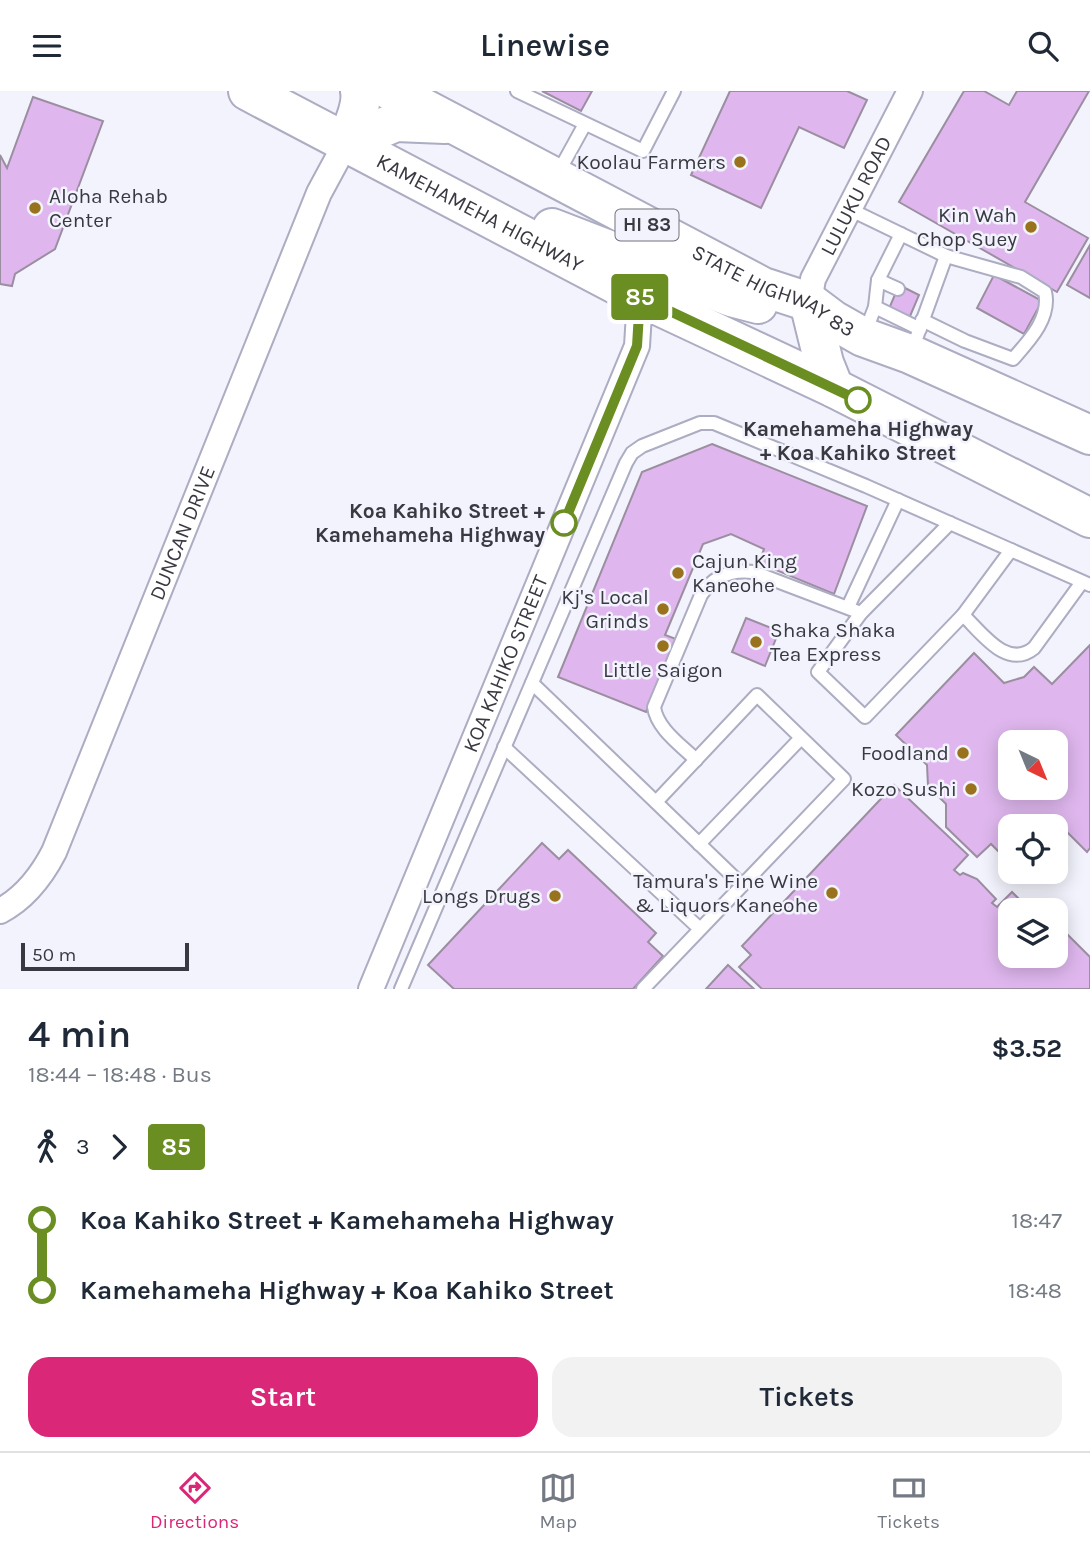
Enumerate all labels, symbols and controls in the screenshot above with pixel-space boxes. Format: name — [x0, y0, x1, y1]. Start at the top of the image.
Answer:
icon: menu — [28, 27, 66, 65]
text: Linewise — [480, 27, 610, 64]
icon: search — [1024, 27, 1062, 65]
street label: LULUKU ROAD — [815, 132, 897, 259]
street label: KAMEHAMEHA HIGHWAY — [373, 149, 588, 277]
place label: Koolau Farmers — [576, 150, 726, 174]
marker: Koolau Farmers — [732, 154, 748, 170]
place label: Aloha Rehab Center — [49, 184, 168, 232]
marker: Aloha Rehab Center — [27, 200, 43, 216]
place label: Kin Wah Chop Suey — [917, 203, 1017, 251]
road number: HI 83 — [616, 209, 678, 241]
marker: Kin Wah Chop Suey — [1023, 219, 1039, 235]
street label: STATE HIGHWAY 83 — [688, 240, 859, 342]
line badge: 85 — [608, 274, 672, 320]
text: 85 — [625, 283, 655, 311]
marker: Kamehameha Highway + Koa Kahiko Street — [845, 387, 871, 413]
place label: Kamehameha Highway + Koa Kahiko Street — [743, 417, 973, 465]
street label: DUNCAN DRIVE — [145, 462, 220, 604]
place label: Koa Kahiko Street + Kamehameha Highway — [315, 499, 545, 547]
marker: Koa Kahiko Street + Kamehameha Highway — [551, 510, 577, 536]
place label: Cajun King Kaneohe — [692, 549, 797, 597]
marker: Cajun King Kaneohe — [670, 565, 686, 581]
street label: KOA KAHIKO STREET — [458, 571, 553, 756]
place label: Kj's Local Grinds — [561, 585, 649, 633]
marker: Kj's Local Grinds — [655, 601, 671, 617]
place label: Shaka Shaka Tea Express — [770, 618, 896, 666]
marker: Shaka Shaka Tea Express — [748, 634, 764, 650]
marker: Little Saigon — [655, 638, 671, 654]
place label: Little Saigon — [603, 658, 723, 682]
north arrow — [998, 730, 1068, 800]
map controls — [998, 730, 1068, 968]
place label: Foodland — [861, 741, 949, 765]
marker: Foodland — [955, 745, 971, 761]
place label: Kozo Sushi — [851, 777, 957, 801]
marker: Kozo Sushi — [963, 781, 979, 797]
button: locate — [998, 814, 1068, 884]
place label: Tamura's Fine Wine & Liquors Kaneohe — [633, 869, 818, 917]
place label: Longs Drugs — [422, 884, 541, 908]
marker: Tamura's Fine Wine & Liquors Kaneohe — [824, 885, 840, 901]
marker: Longs Drugs — [547, 888, 563, 904]
button: layers — [998, 898, 1068, 968]
scale bar — [21, 940, 189, 972]
text: 50 m — [32, 944, 76, 966]
text: 4 min — [28, 1012, 131, 1057]
text: $3.52 — [991, 1033, 1062, 1064]
text: 18:44 – 18:48 · Bus — [28, 1061, 212, 1088]
icon: walk — [28, 1128, 66, 1166]
icon: forward — [100, 1128, 138, 1166]
text: 3 — [76, 1133, 90, 1160]
text: 85 — [162, 1133, 191, 1161]
text: Koa Kahiko Street + Kamehameha Highway — [80, 1205, 614, 1236]
text: 18:47 — [1011, 1207, 1062, 1234]
text: Kamehameha Highway + Koa Kahiko Street — [80, 1275, 614, 1306]
text: 18:48 — [1008, 1277, 1062, 1304]
button: Start — [28, 1357, 538, 1437]
button: Tickets — [552, 1357, 1062, 1437]
tab: Directions — [150, 1469, 239, 1533]
tab: Map — [539, 1469, 577, 1533]
tab: Tickets — [877, 1469, 940, 1533]

